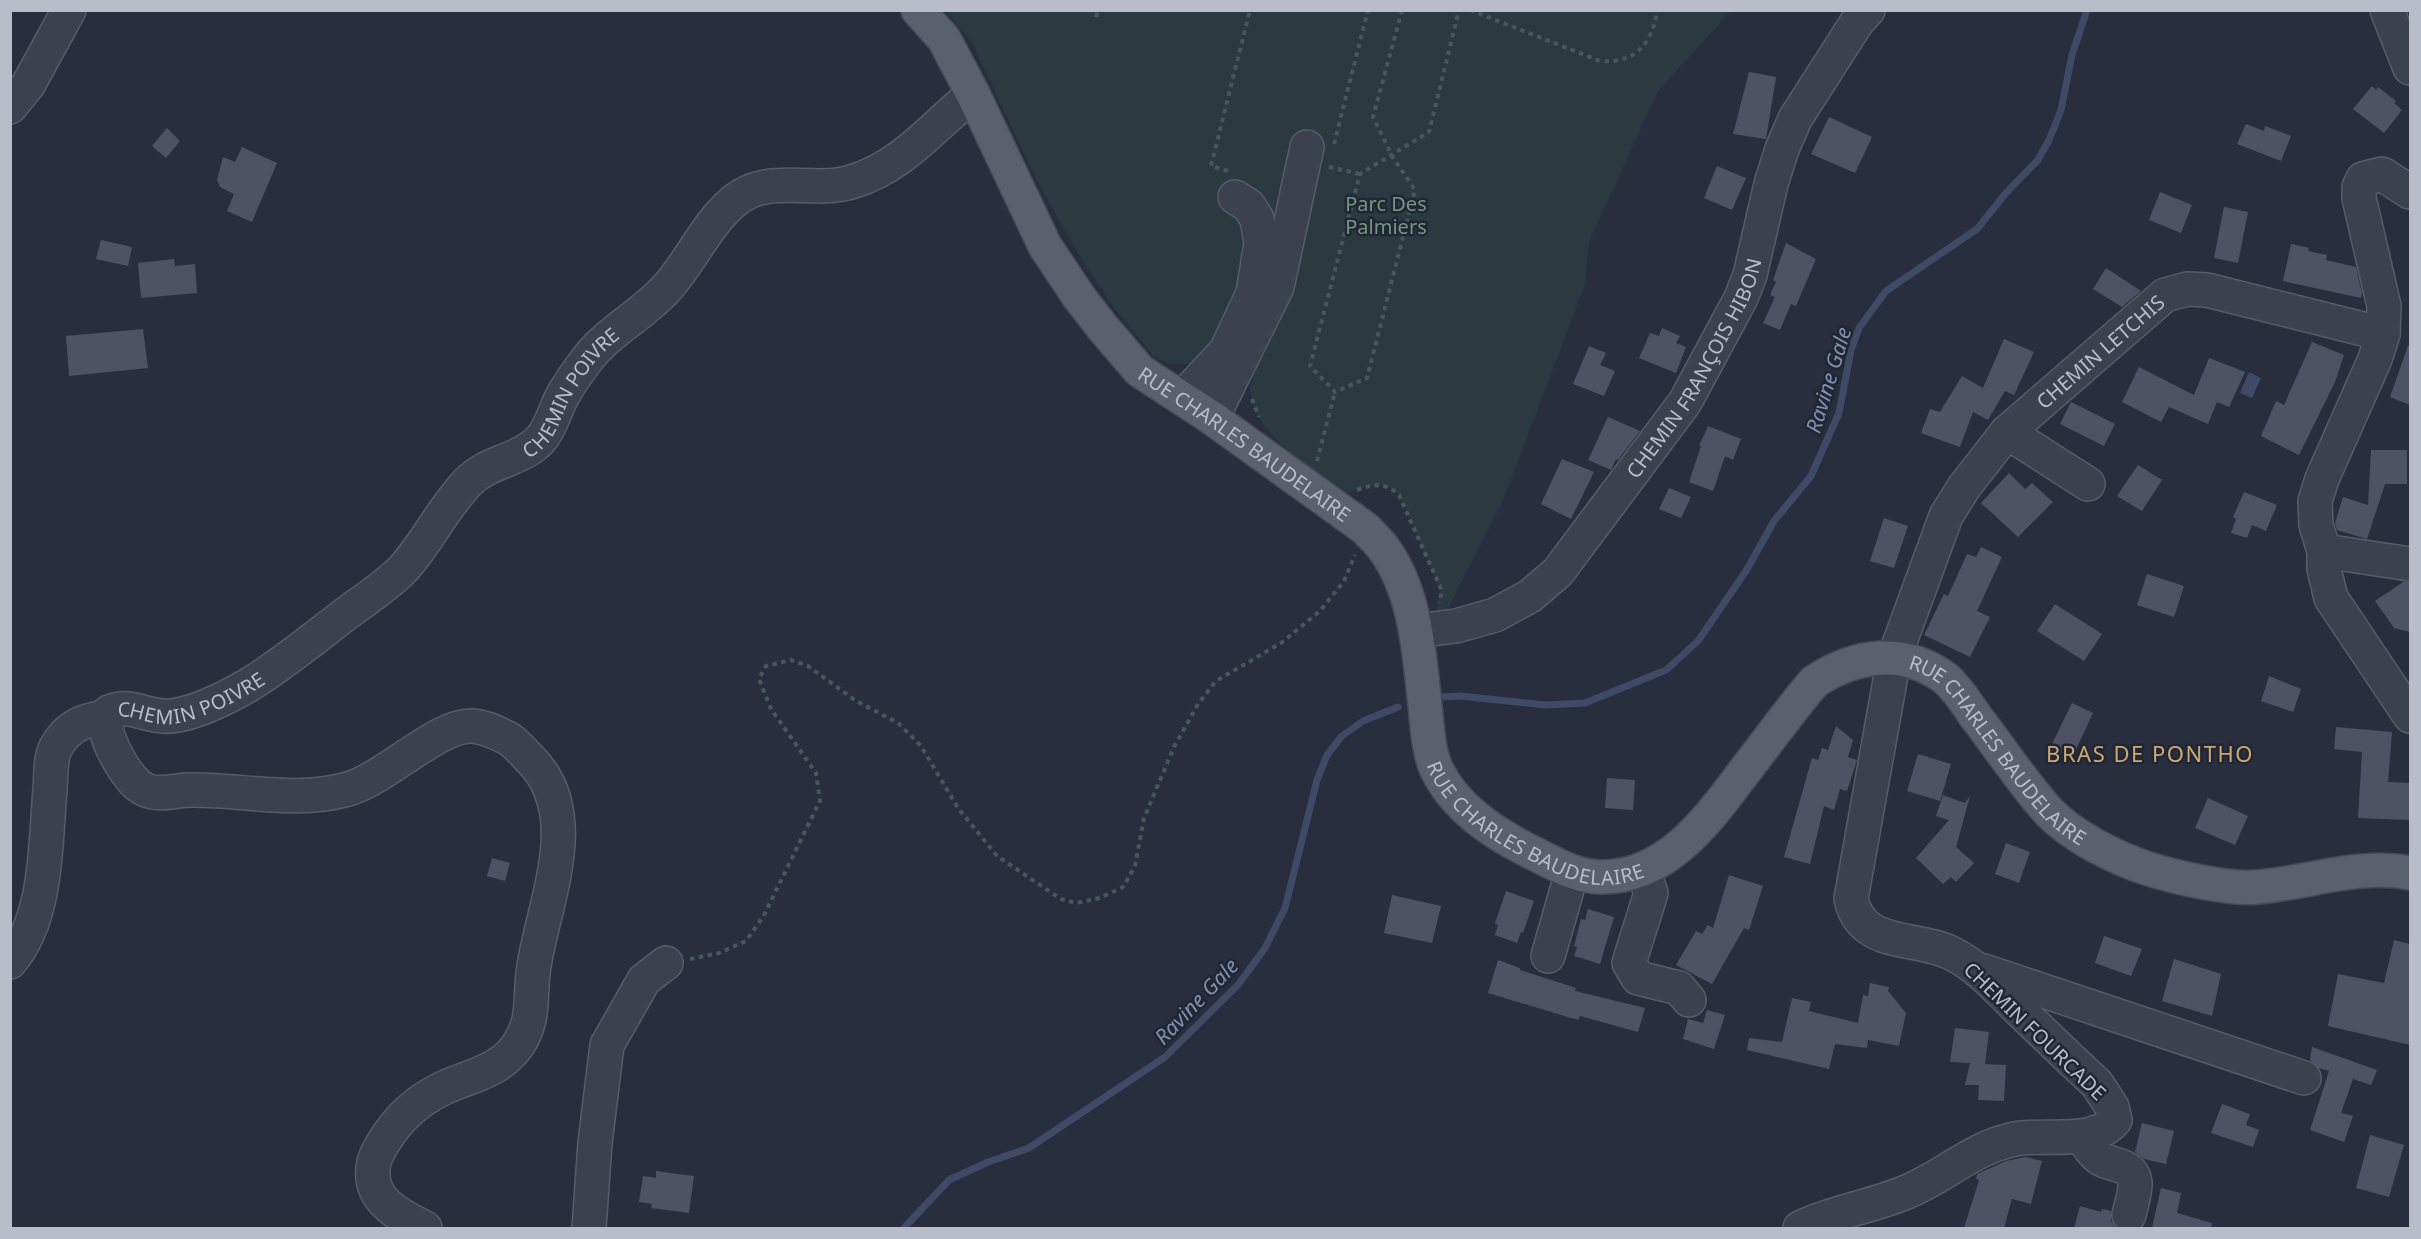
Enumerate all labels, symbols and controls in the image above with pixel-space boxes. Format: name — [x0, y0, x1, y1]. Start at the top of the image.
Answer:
park label: Parc Des Palmiers — [1345, 190, 1427, 240]
street label: CHEMIN FRANÇOIS HIBON — [1620, 255, 1767, 483]
street label: CHEMIN LETCHIS — [2030, 288, 2170, 414]
street label: CHEMIN POIVRE — [517, 321, 624, 464]
water label: Ravine Gale — [1799, 324, 1857, 436]
street label: RUE CHARLES BAUDELAIRE — [1133, 360, 1356, 527]
street label: RUE CHARLES BAUDELAIRE — [1906, 648, 2092, 851]
street label: CHEMIN POIVRE — [118, 665, 269, 730]
district label: BRAS DE PONTHO — [2046, 738, 2254, 768]
street label: RUE CHARLES BAUDELAIRE — [1421, 757, 1647, 891]
water label: Ravine Gale — [1148, 952, 1244, 1050]
street label: CHEMIN FOURCADE — [1958, 956, 2112, 1106]

